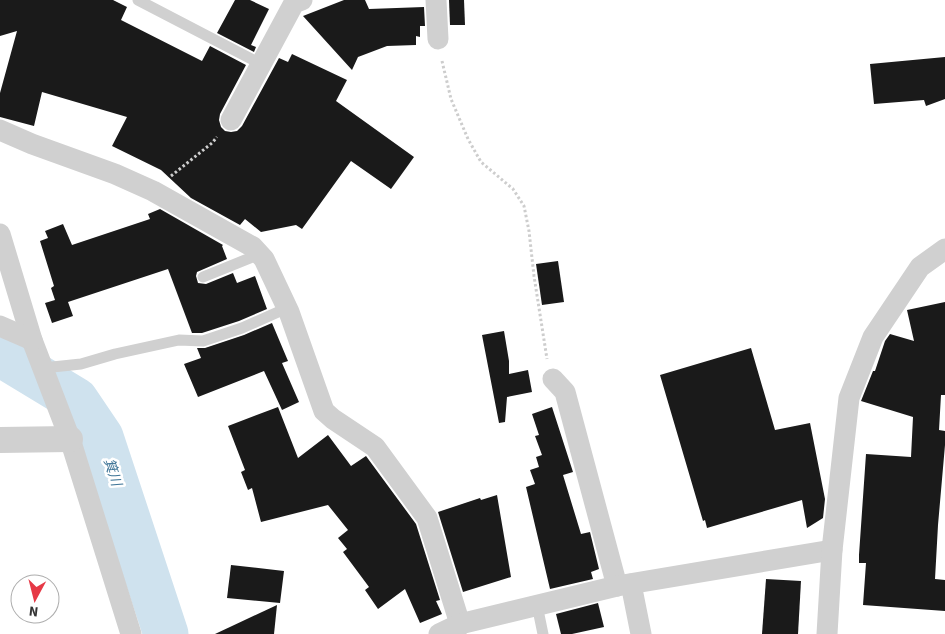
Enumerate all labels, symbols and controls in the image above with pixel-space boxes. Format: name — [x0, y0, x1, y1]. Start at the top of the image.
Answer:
water label: 箕川 — [98, 456, 127, 491]
north arrow — [10, 574, 60, 624]
text: N — [28, 600, 39, 621]

